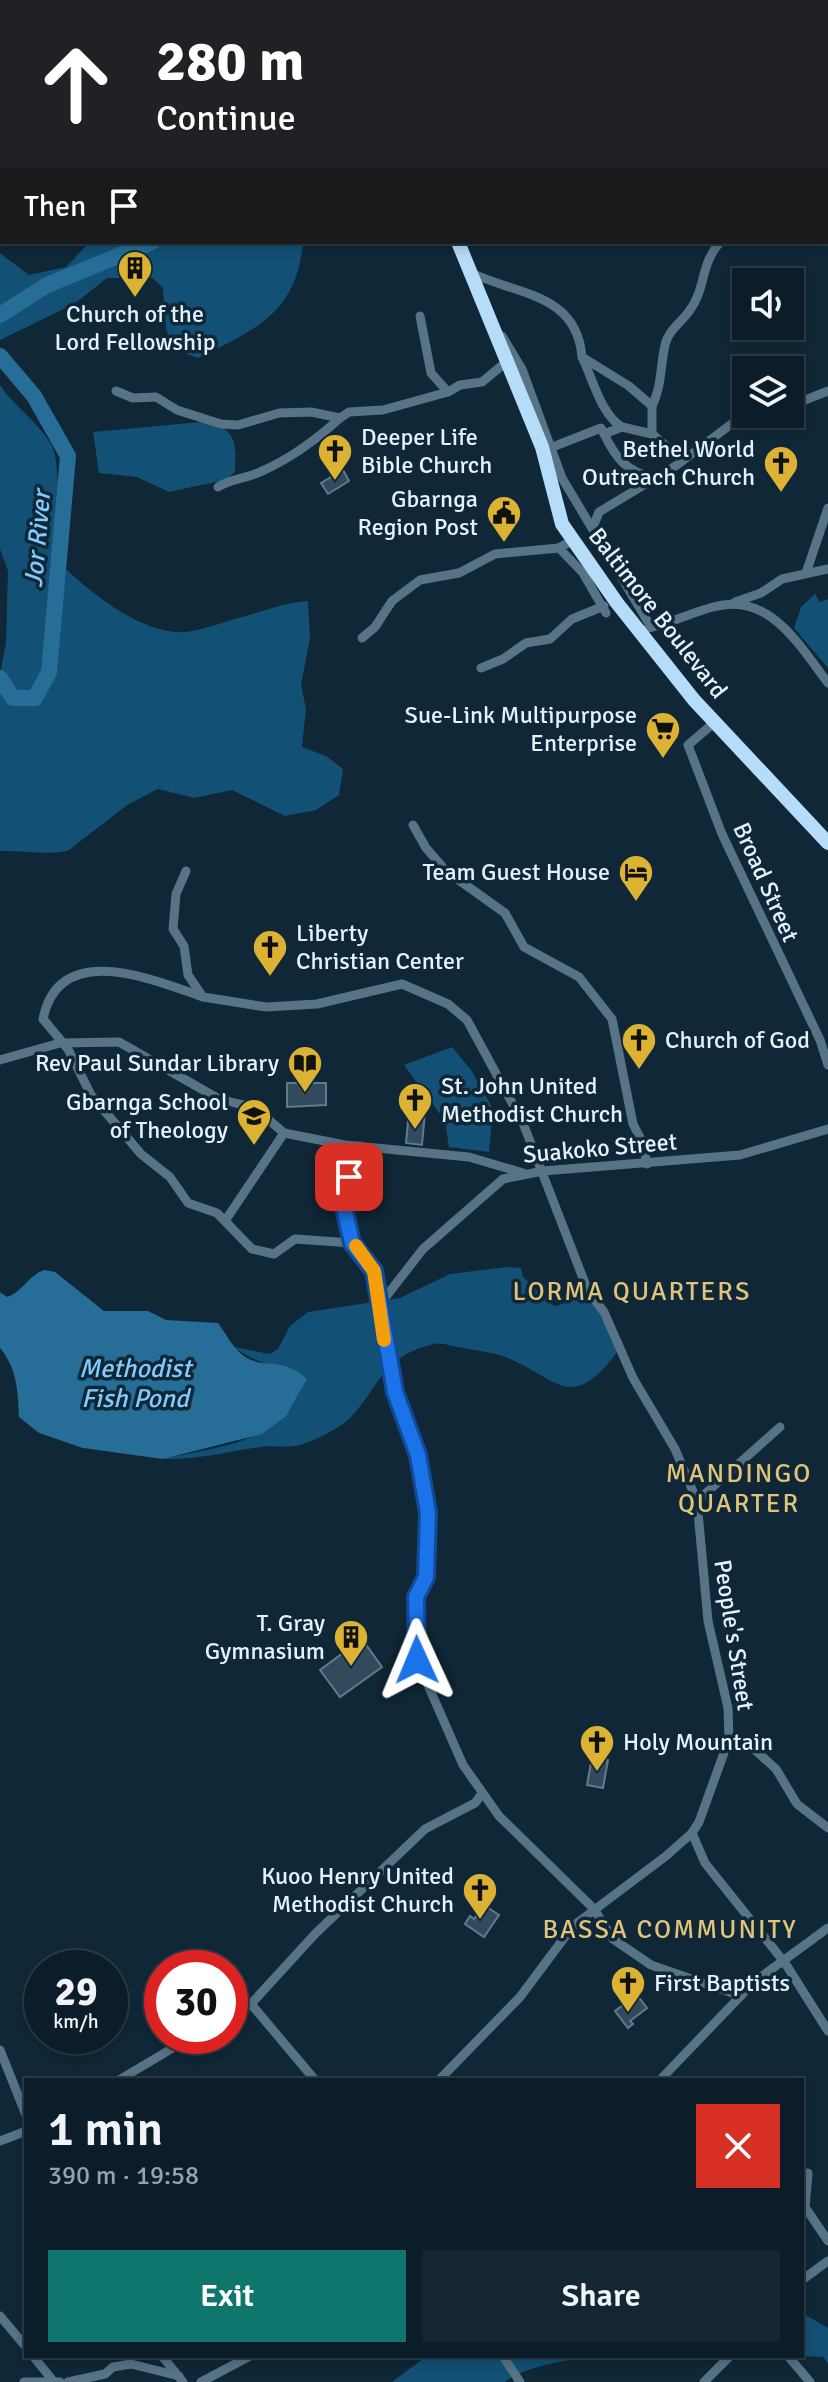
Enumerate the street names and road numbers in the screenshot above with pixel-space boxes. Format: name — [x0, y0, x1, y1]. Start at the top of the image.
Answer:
street label: Baltimore Boulevard — [582, 522, 734, 704]
street label: Broad Street — [726, 818, 806, 946]
street label: Suakoko Street — [522, 1126, 678, 1170]
street label: People's Street — [707, 1557, 761, 1713]

